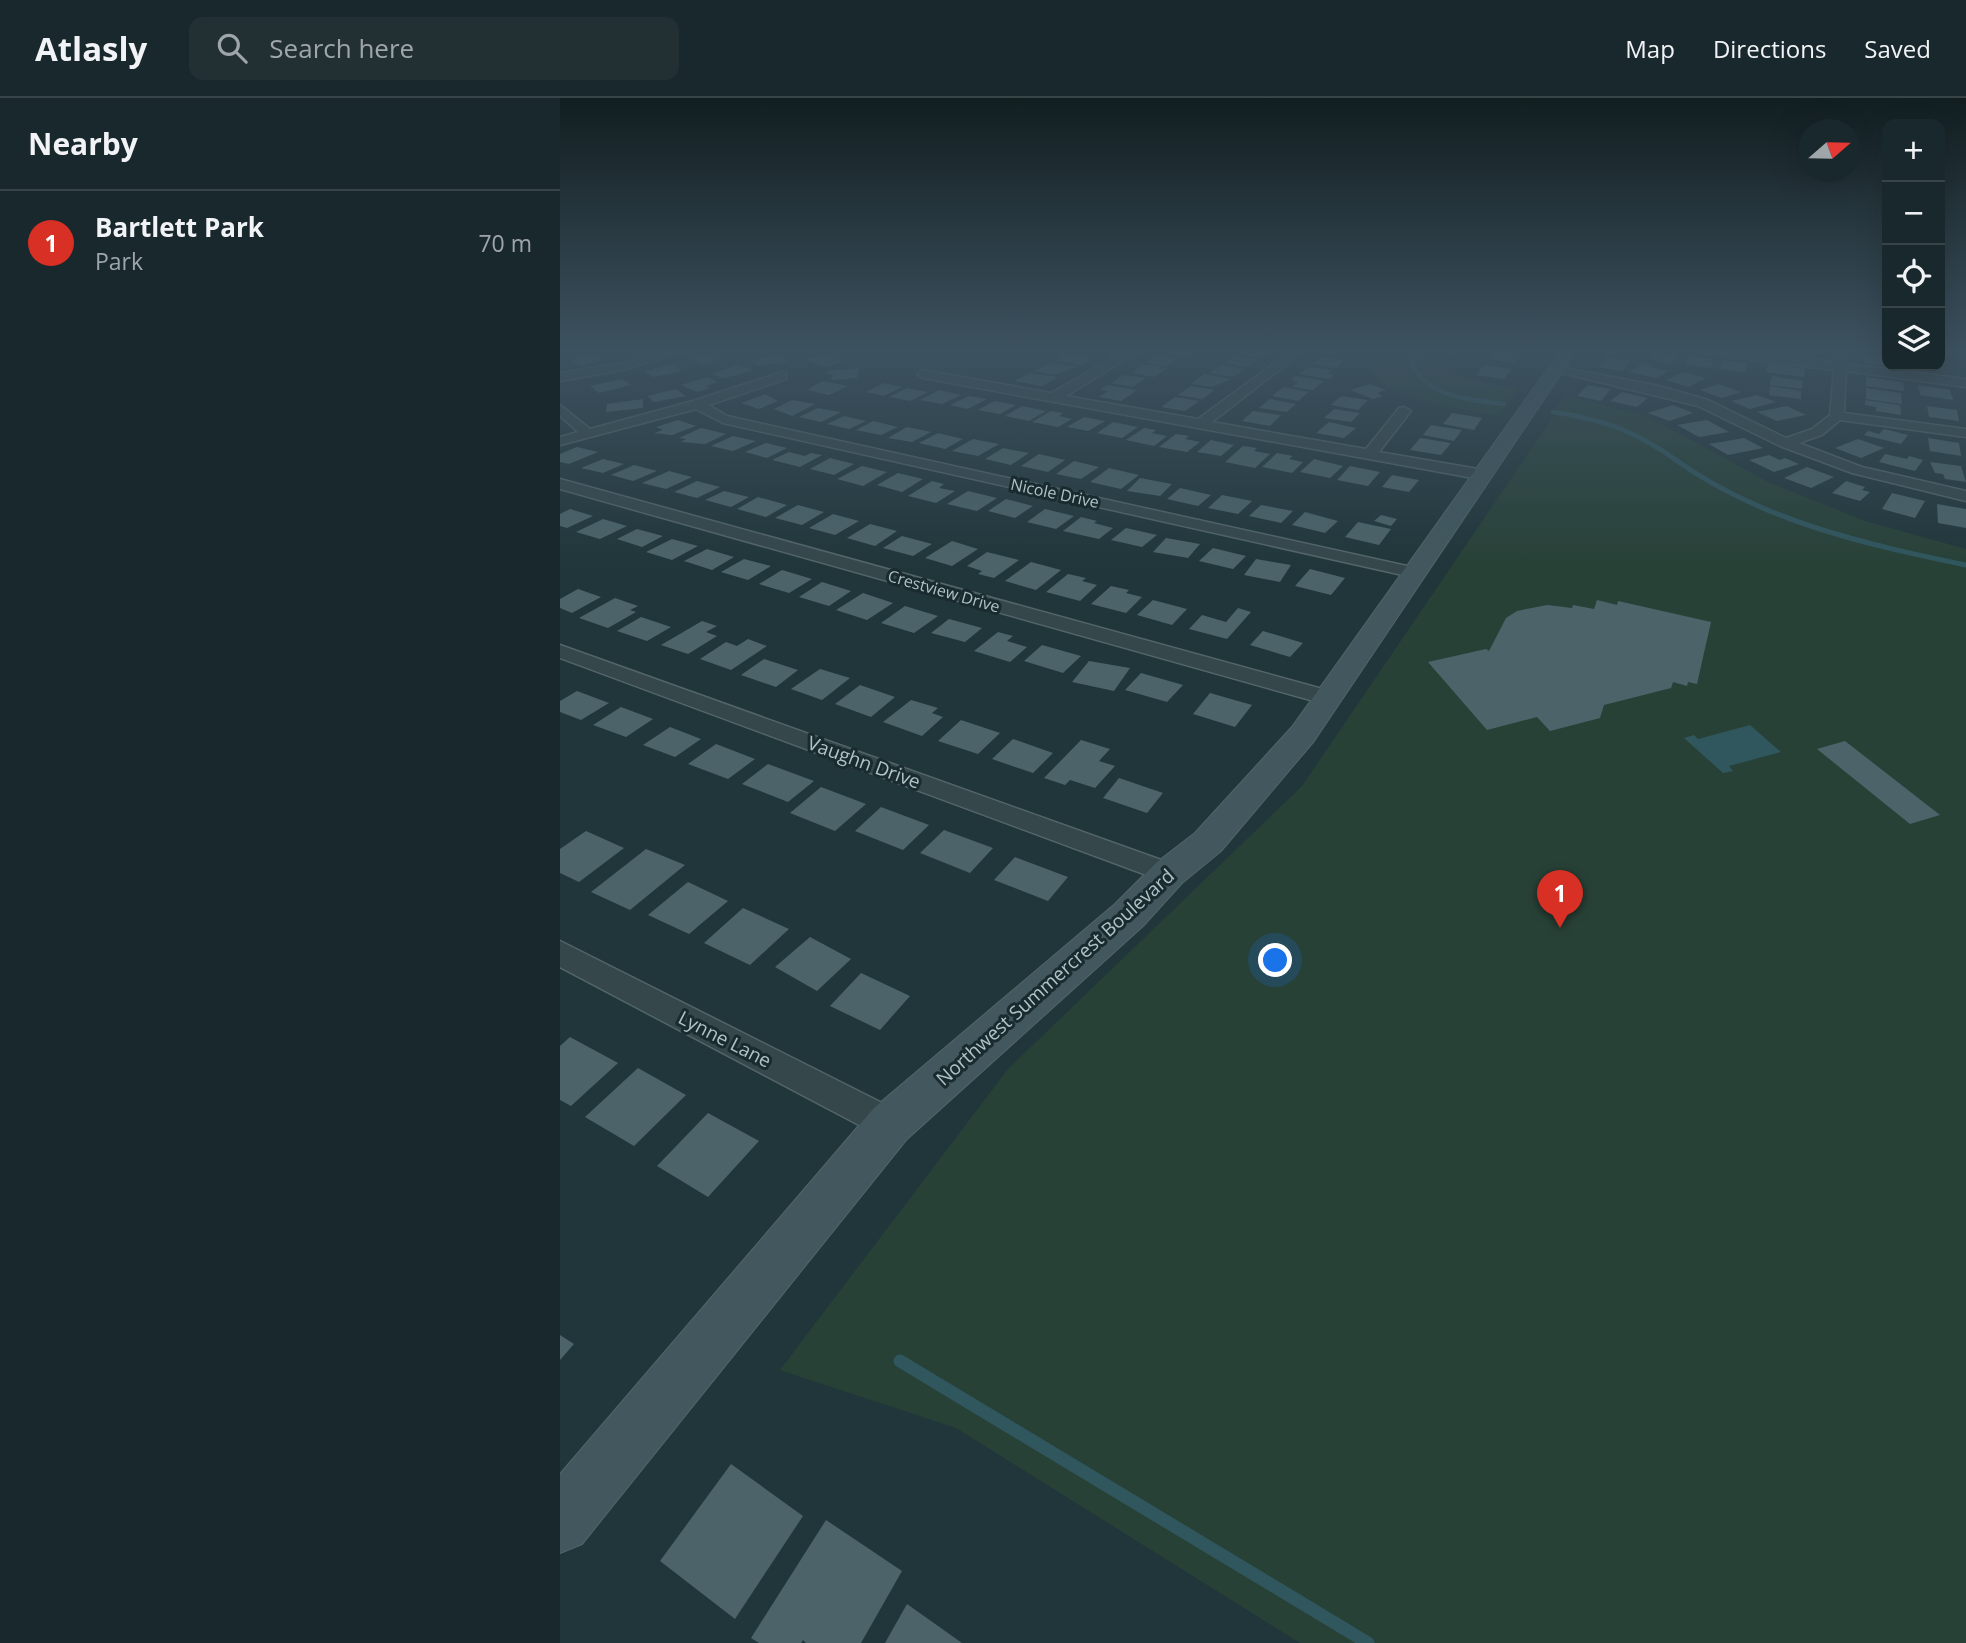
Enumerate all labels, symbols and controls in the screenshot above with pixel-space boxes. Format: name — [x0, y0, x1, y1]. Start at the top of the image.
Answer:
search box — [189, 17, 679, 80]
text: Atlasly — [35, 26, 147, 71]
icon: search — [213, 29, 251, 67]
text: Search here — [269, 30, 414, 66]
text: Map — [1625, 32, 1675, 65]
text: Directions — [1713, 32, 1826, 65]
text: Saved — [1864, 32, 1931, 65]
north arrow — [1798, 119, 1861, 182]
map controls — [1882, 119, 1945, 371]
button: + — [1882, 119, 1945, 182]
text: Nearby — [28, 123, 138, 164]
button: − — [1882, 182, 1945, 245]
text: Bartlett Park — [95, 209, 264, 245]
text: 1 — [44, 227, 58, 259]
text: 70 m — [478, 227, 532, 259]
text: Park — [95, 245, 143, 277]
button: locate — [1882, 245, 1945, 308]
button: layers — [1882, 308, 1945, 371]
street label: Nicole Drive — [1009, 473, 1101, 513]
street label: Crestview Drive — [885, 564, 1003, 618]
street label: Vaughn Drive — [804, 730, 924, 794]
street label: Northwest Summercrest Boulevard — [930, 863, 1180, 1091]
pin: 1 — [1537, 870, 1583, 928]
your location — [1258, 943, 1292, 977]
street label: Lynne Lane — [674, 1004, 776, 1074]

